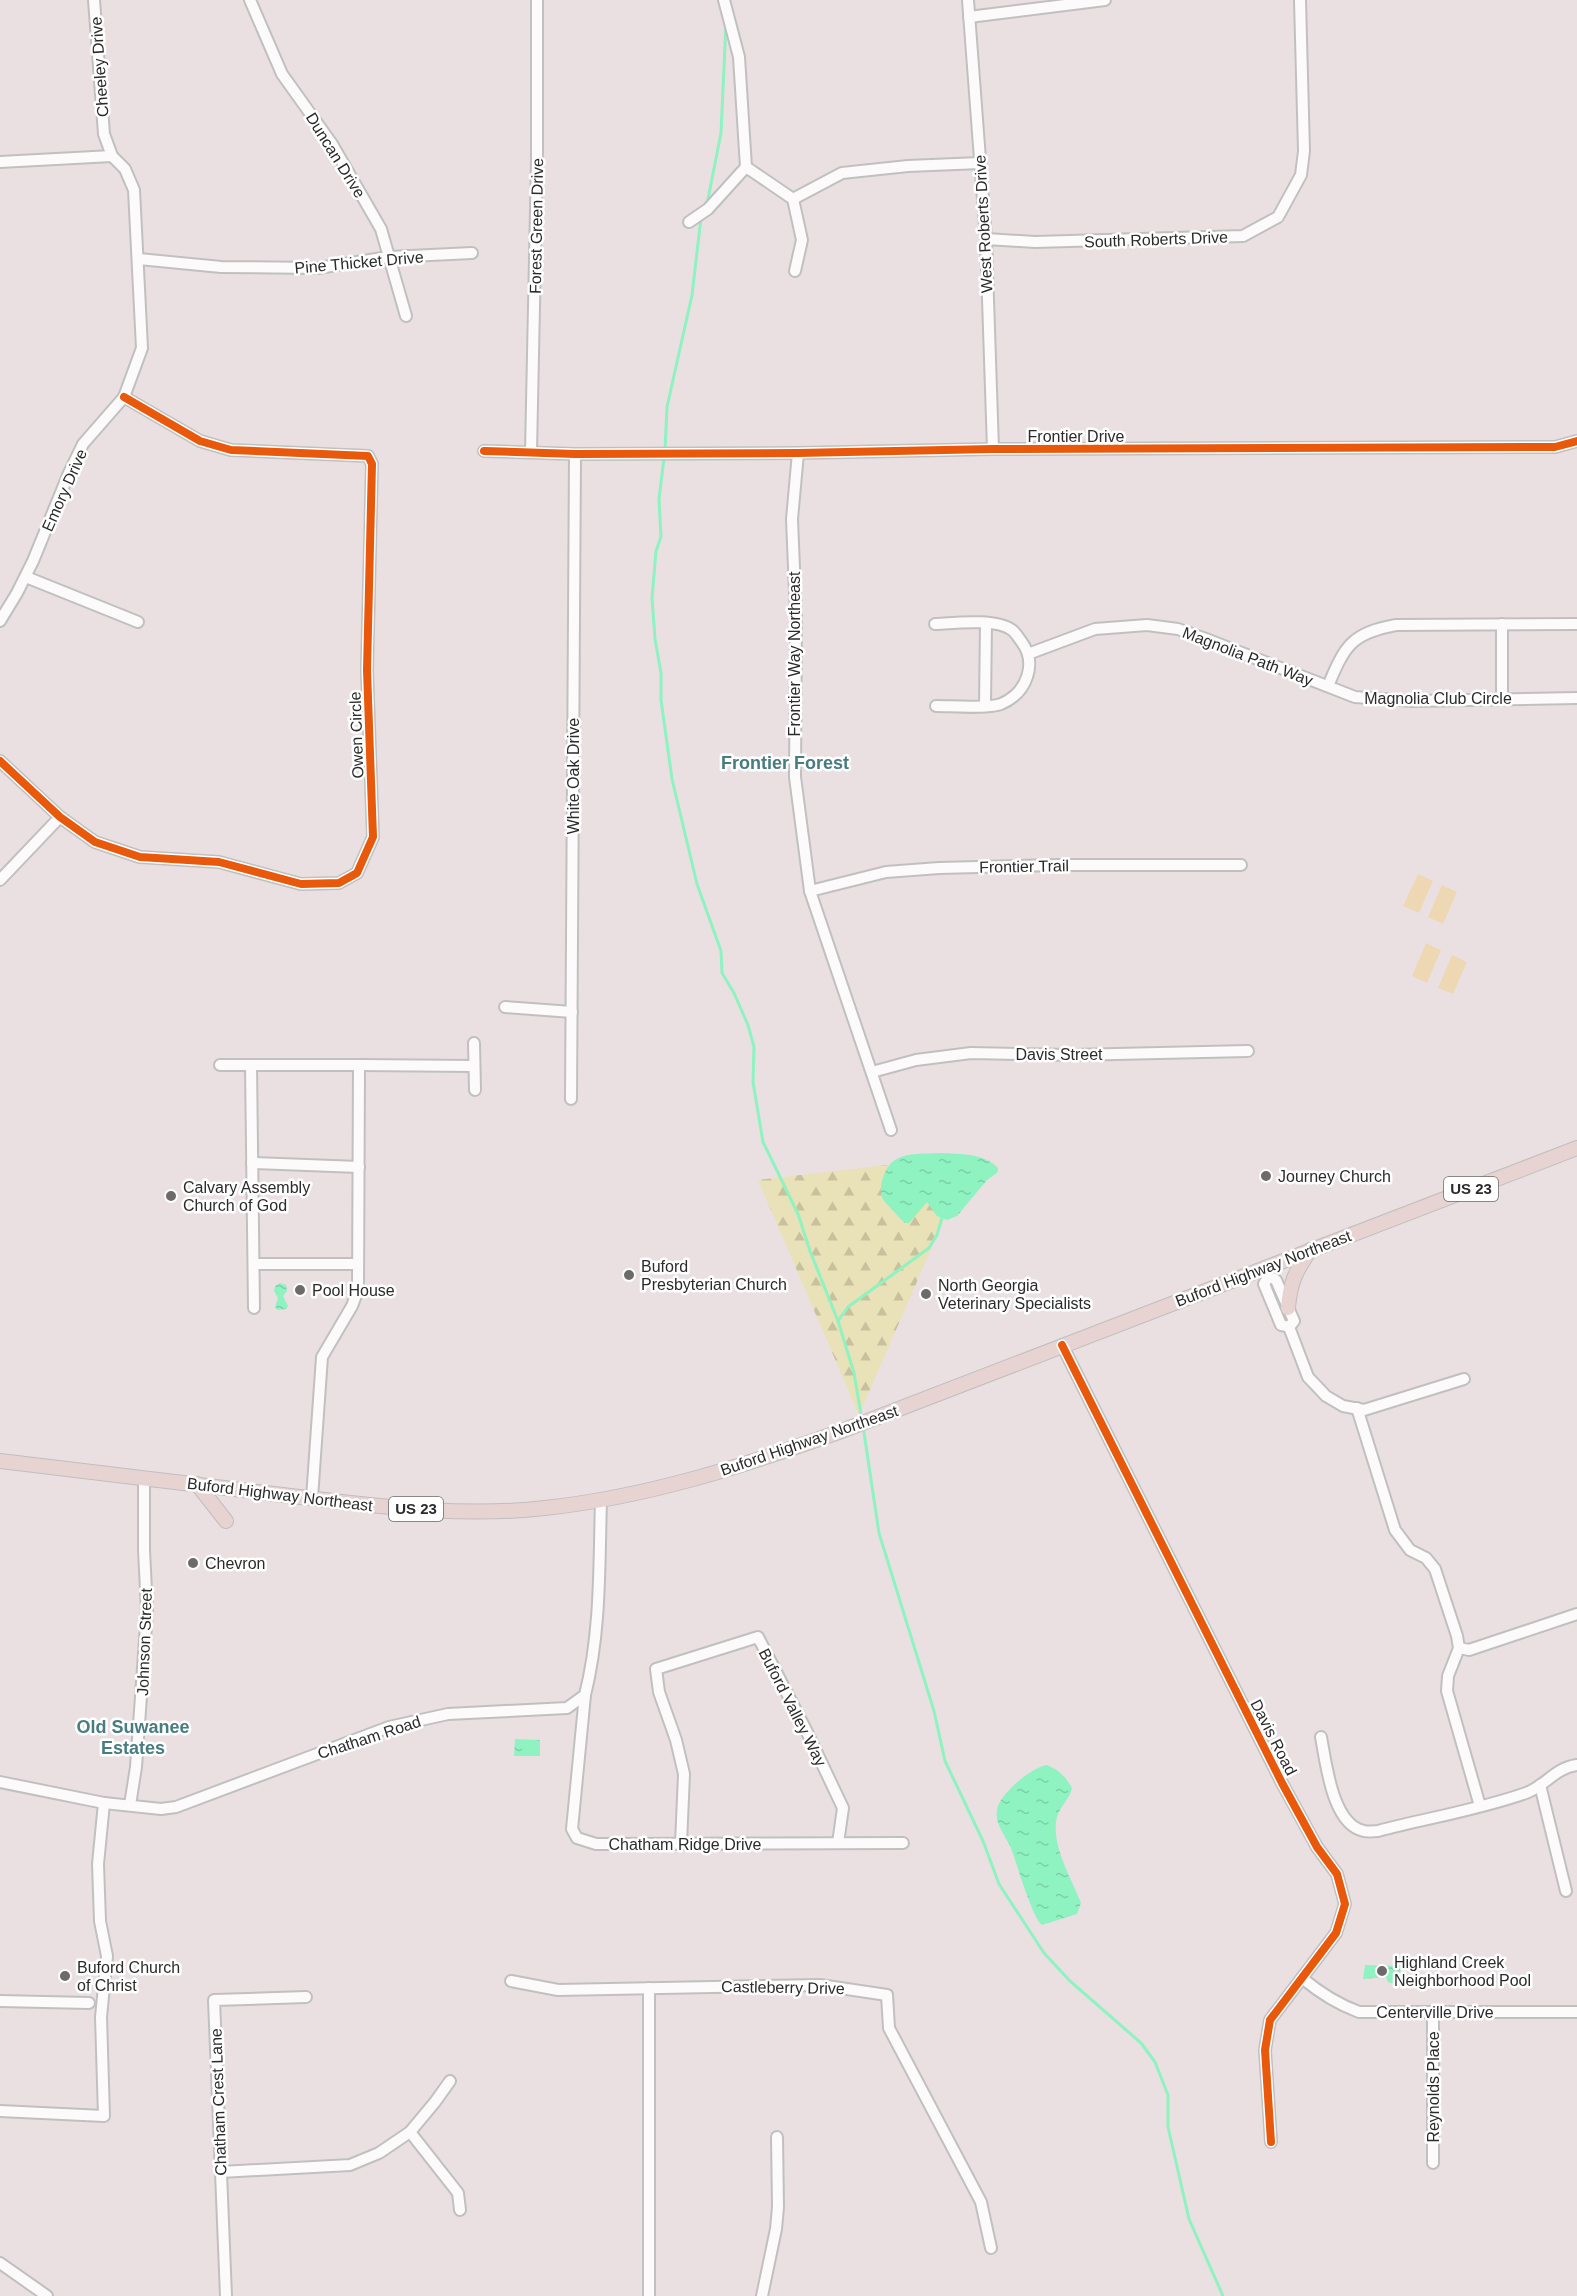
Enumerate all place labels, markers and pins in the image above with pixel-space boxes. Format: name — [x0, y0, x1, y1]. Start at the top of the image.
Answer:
place label: Journey Church — [1278, 1168, 1391, 1185]
marker: Journey Church — [1259, 1169, 1273, 1183]
place label: Calvary Assembly Church of God — [183, 1179, 310, 1214]
marker: Calvary Assembly Church of God — [164, 1189, 178, 1203]
place label: Buford Presbyterian Church — [641, 1258, 787, 1293]
marker: Buford Presbyterian Church — [622, 1268, 636, 1282]
place label: North Georgia Veterinary Specialists — [938, 1277, 1091, 1312]
place label: Pool House — [312, 1282, 395, 1299]
marker: Pool House — [293, 1283, 307, 1297]
marker: North Georgia Veterinary Specialists — [919, 1287, 933, 1301]
place label: Chevron — [205, 1555, 265, 1572]
marker: Chevron — [186, 1556, 200, 1570]
place label: Highland Creek Neighborhood Pool — [1394, 1954, 1531, 1989]
place label: Buford Church of Christ — [77, 1959, 180, 1994]
marker: Highland Creek Neighborhood Pool — [1375, 1964, 1389, 1978]
marker: Buford Church of Christ — [58, 1969, 72, 1983]

